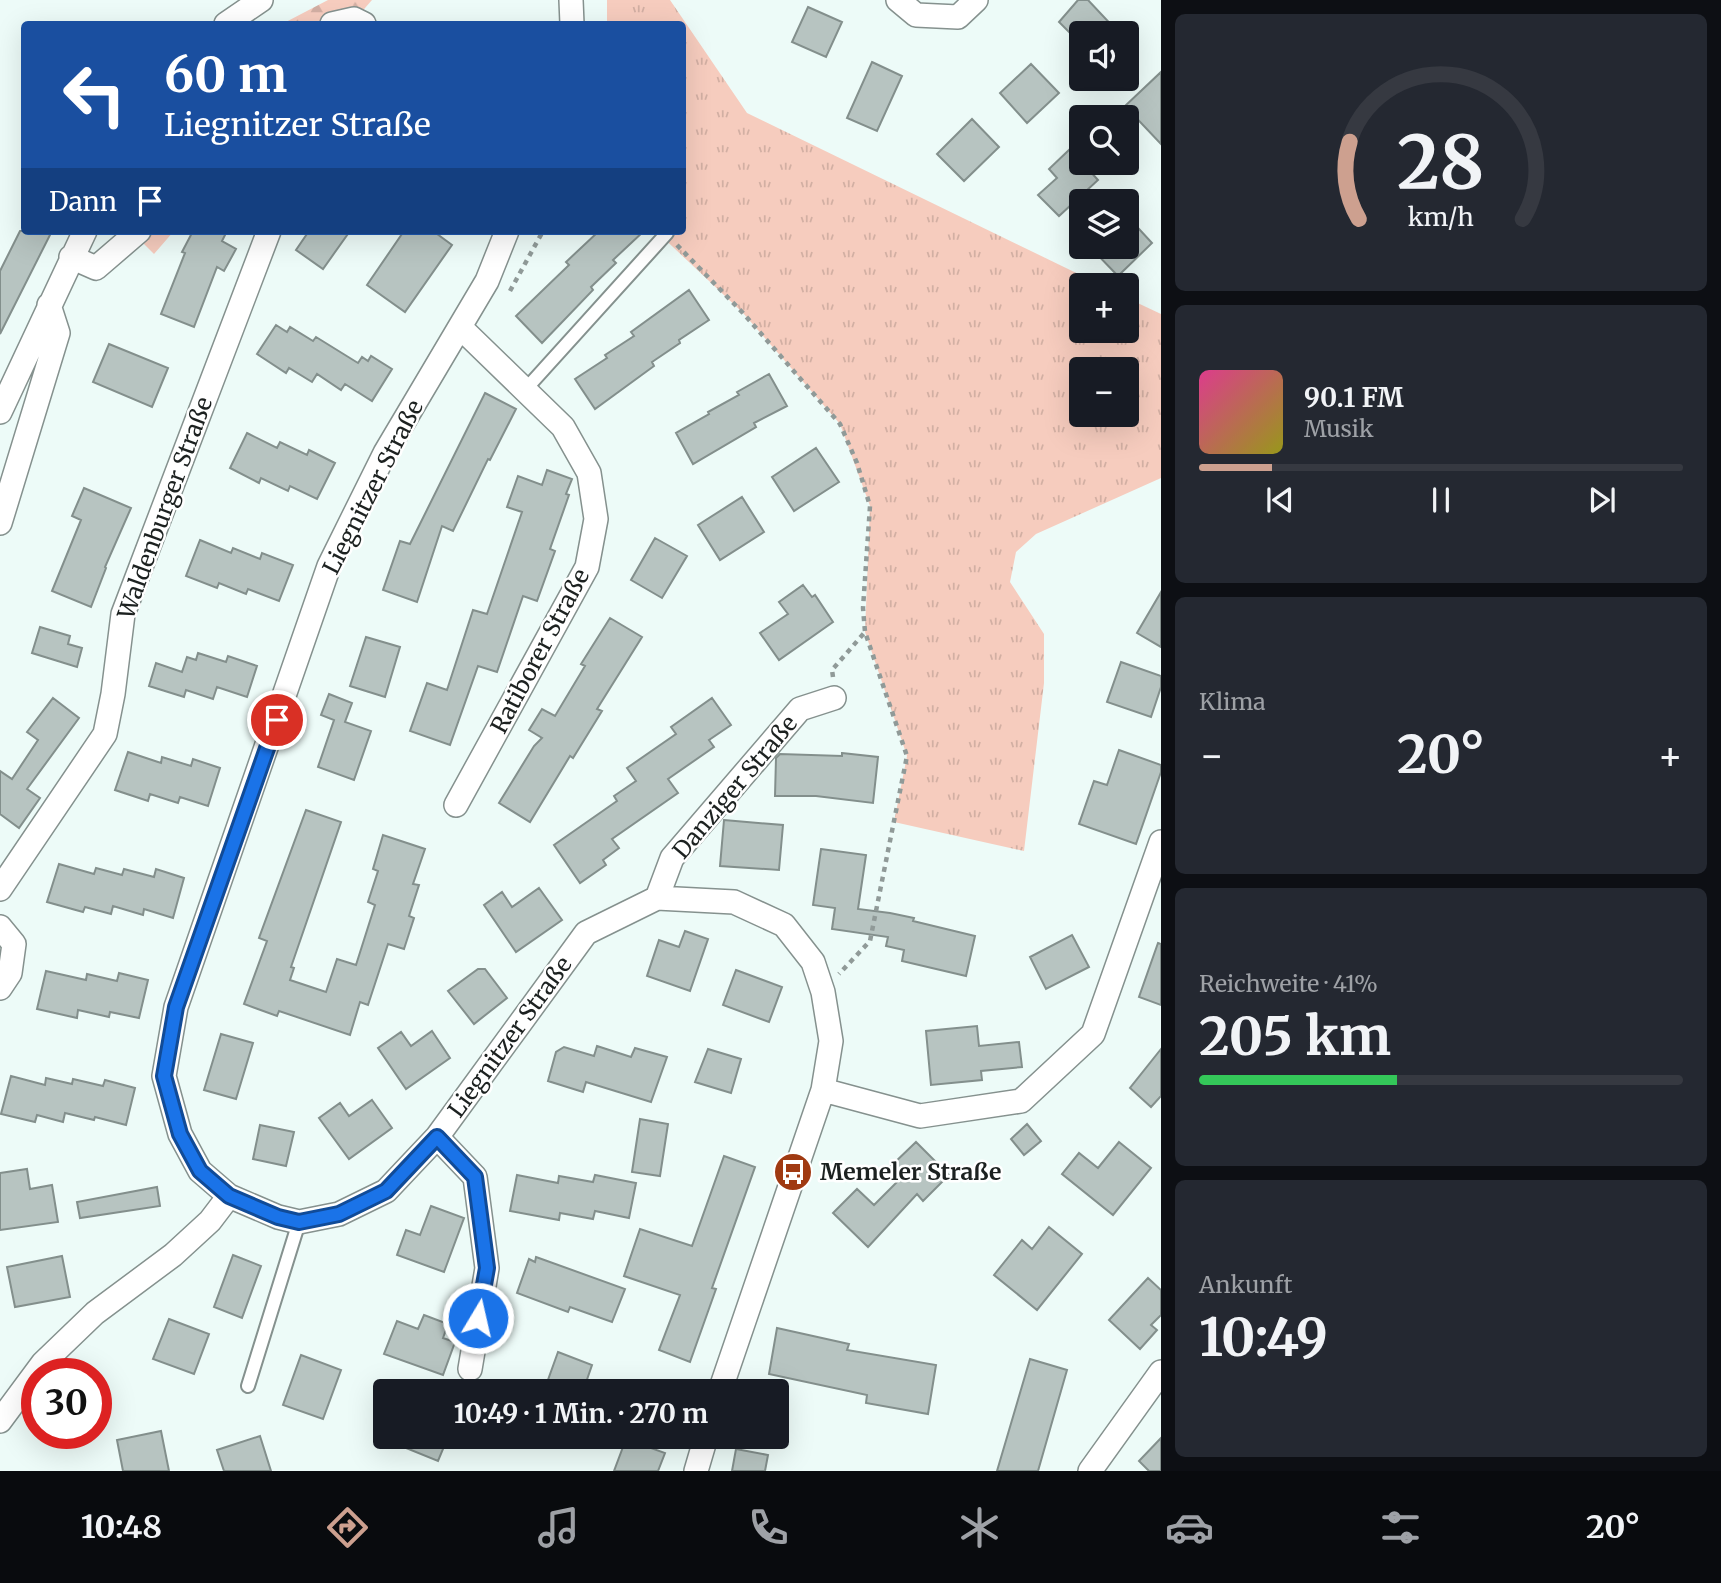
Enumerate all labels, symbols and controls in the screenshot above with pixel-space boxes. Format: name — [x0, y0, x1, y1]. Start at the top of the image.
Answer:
map controls — [1069, 21, 1139, 427]
button: sound — [1069, 21, 1139, 91]
text: 60 m — [164, 44, 287, 105]
icon: left — [49, 49, 140, 140]
text: Liegnitzer Straße — [164, 105, 431, 145]
button: search — [1069, 105, 1139, 175]
text: 28 — [1397, 117, 1485, 209]
icon: arrive — [131, 182, 169, 220]
text: Dann — [49, 185, 117, 218]
button: layers — [1069, 189, 1139, 259]
text: km/h — [1408, 201, 1474, 233]
button: + — [1069, 273, 1139, 343]
button: − — [1069, 357, 1139, 427]
text: 90.1 FM — [1304, 381, 1404, 414]
street label: Waldenburger Straße — [110, 393, 218, 624]
street label: Liegnitzer Straße — [316, 395, 429, 579]
text: Musik — [1304, 414, 1374, 443]
icon: previous — [1261, 481, 1299, 519]
icon: pause — [1422, 481, 1460, 519]
icon: next — [1583, 481, 1621, 519]
street label: Ratiborer Straße — [484, 564, 595, 738]
text: Klima — [1199, 687, 1266, 716]
pin — [247, 690, 307, 750]
icon: arrive — [258, 701, 296, 739]
street label: Danziger Straße — [666, 709, 803, 864]
text: 20° — [1397, 722, 1485, 787]
text: − — [1199, 732, 1224, 779]
text: + — [1658, 732, 1683, 779]
street label: Liegnitzer Straße — [442, 951, 578, 1123]
text: Reichweite · 41% — [1199, 969, 1378, 998]
text: 205 km — [1199, 1004, 1391, 1069]
bus stop icon: Memeler Straße — [772, 1151, 814, 1193]
place label: Memeler Straße — [820, 1157, 1001, 1186]
text: Ankunft — [1199, 1270, 1292, 1299]
position arrow — [441, 1281, 515, 1355]
text: 10:49 — [1199, 1305, 1328, 1370]
speed limit sign: 30 — [21, 1358, 112, 1449]
text: 10:49 · 1 Min. · 270 m — [454, 1397, 708, 1430]
icon: directions — [323, 1503, 372, 1552]
icon: music — [534, 1503, 583, 1552]
icon: phone — [744, 1503, 793, 1552]
icon: climate — [955, 1503, 1004, 1552]
icon: car — [1165, 1503, 1214, 1552]
icon: filters — [1376, 1503, 1425, 1552]
text: 10:48 — [81, 1507, 162, 1547]
text: 20° — [1586, 1507, 1640, 1547]

